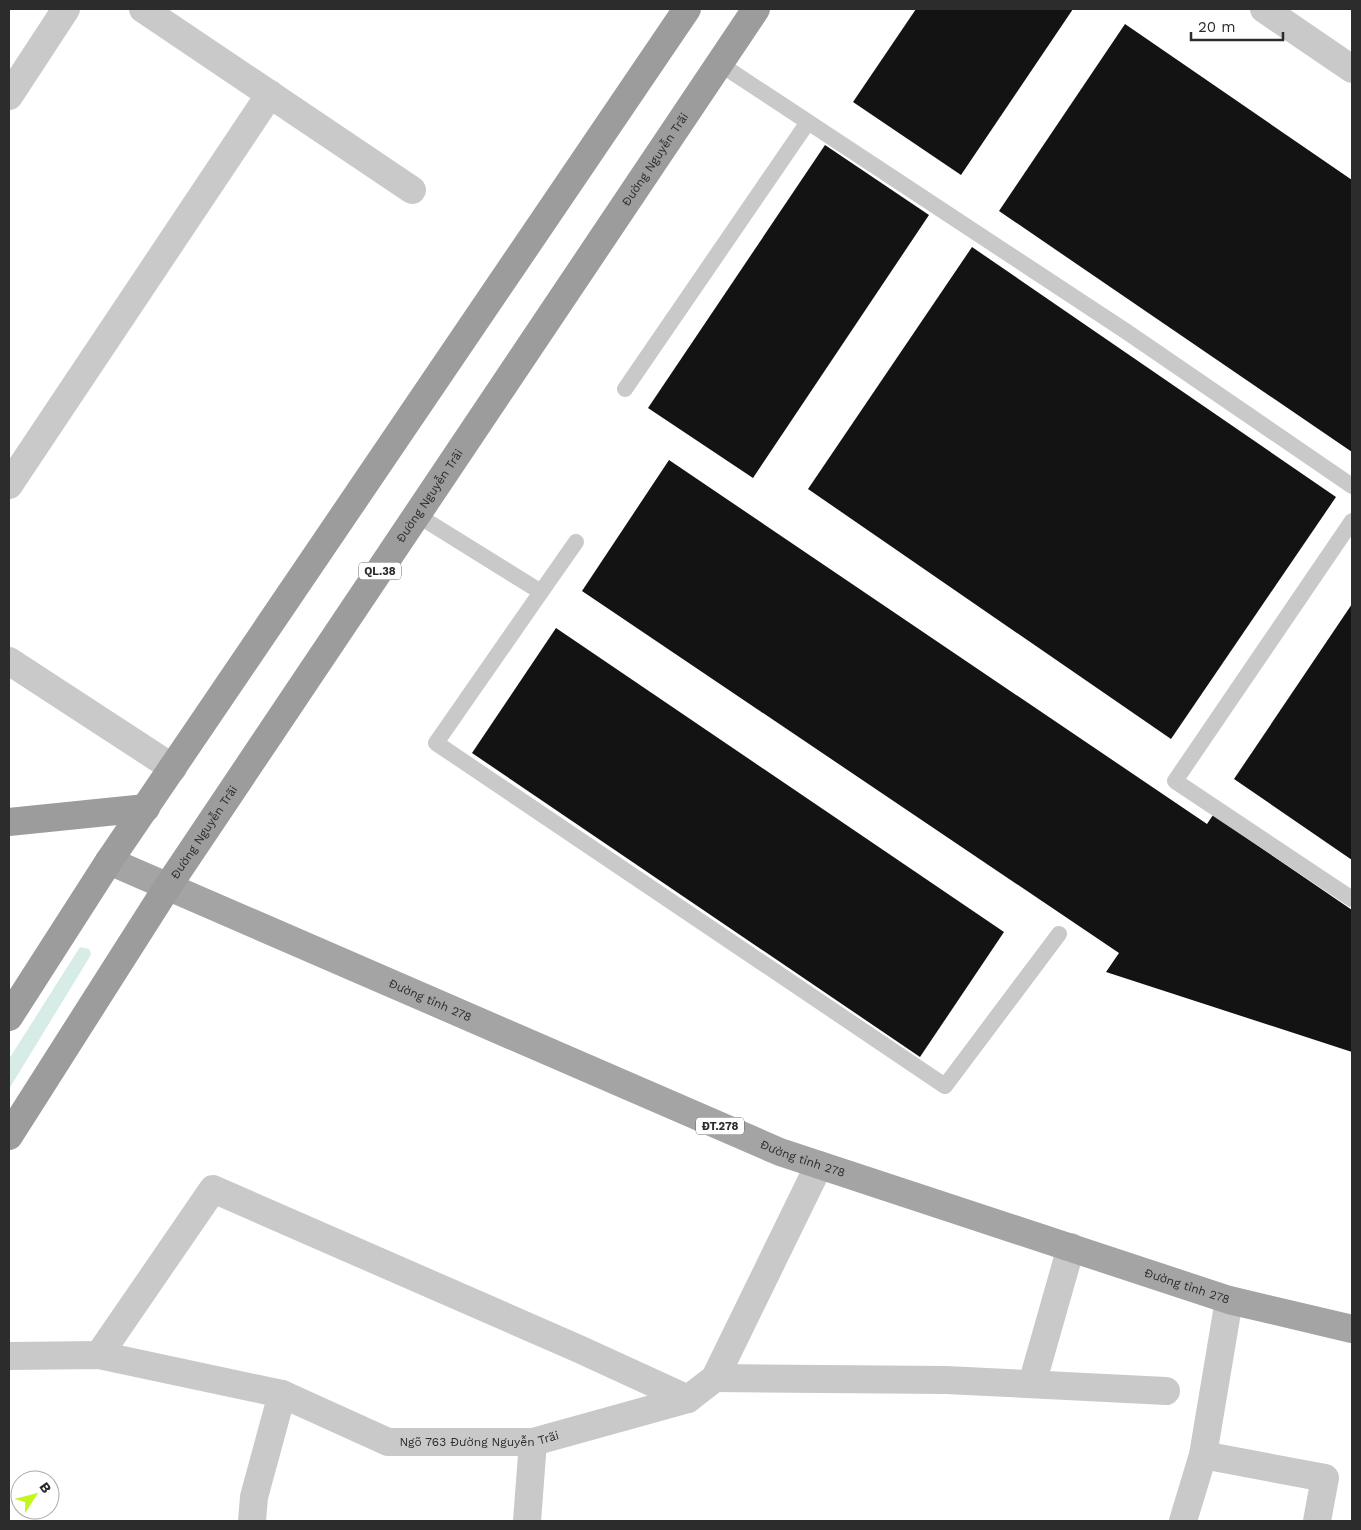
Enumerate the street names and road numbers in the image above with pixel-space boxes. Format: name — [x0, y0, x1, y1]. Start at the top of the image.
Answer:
street label: Đường Nguyễn Trãi — [619, 110, 691, 209]
street label: Đường Nguyễn Trãi — [393, 447, 466, 545]
road number: QL.38 — [359, 562, 401, 580]
street label: Đường Nguyễn Trãi — [168, 783, 240, 882]
street label: Đường tỉnh 278 — [386, 976, 474, 1024]
road number: ĐT.278 — [696, 1118, 744, 1134]
street label: Đường tỉnh 278 — [758, 1137, 847, 1180]
street label: Đường tỉnh 278 — [1143, 1266, 1232, 1307]
street label: Ngõ 763 Đường Nguyễn Trãi — [399, 1428, 561, 1449]

